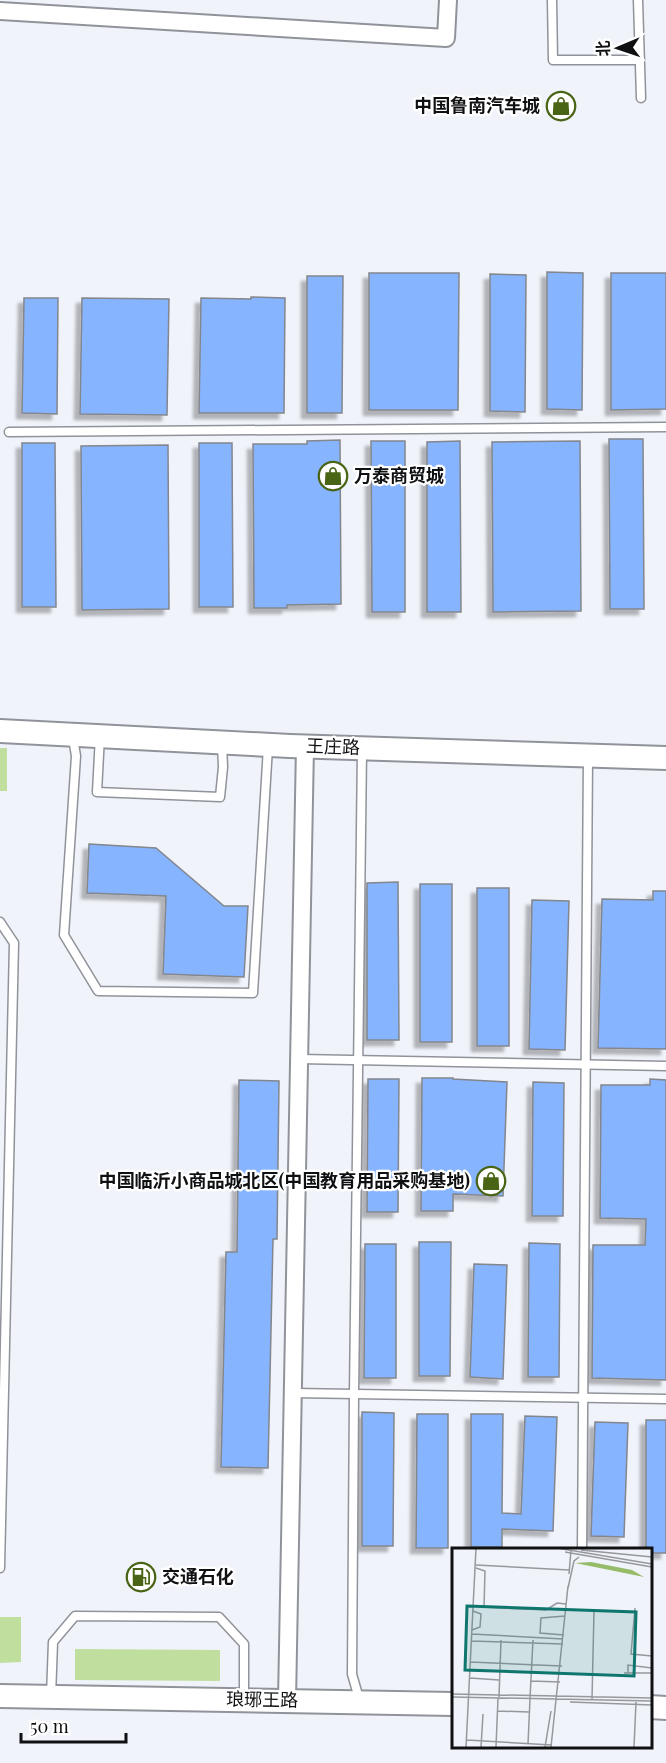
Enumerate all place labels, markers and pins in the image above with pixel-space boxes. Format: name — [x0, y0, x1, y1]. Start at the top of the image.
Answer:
shop icon: 中国鲁南汽车城 — [545, 90, 577, 122]
place label: 中国鲁南汽车城 — [414, 93, 540, 117]
shop icon: 万泰商贸城 — [317, 460, 349, 492]
place label: 万泰商贸城 — [354, 463, 444, 487]
shop icon: 中国临沂小商品城北区(中国教育用品采购基地) — [475, 1165, 507, 1197]
place label: 中国临沂小商品城北区(中国教育用品采购基地) — [99, 1168, 470, 1192]
fuel station icon: 交通石化 — [125, 1561, 157, 1593]
place label: 交通石化 — [162, 1564, 234, 1588]

